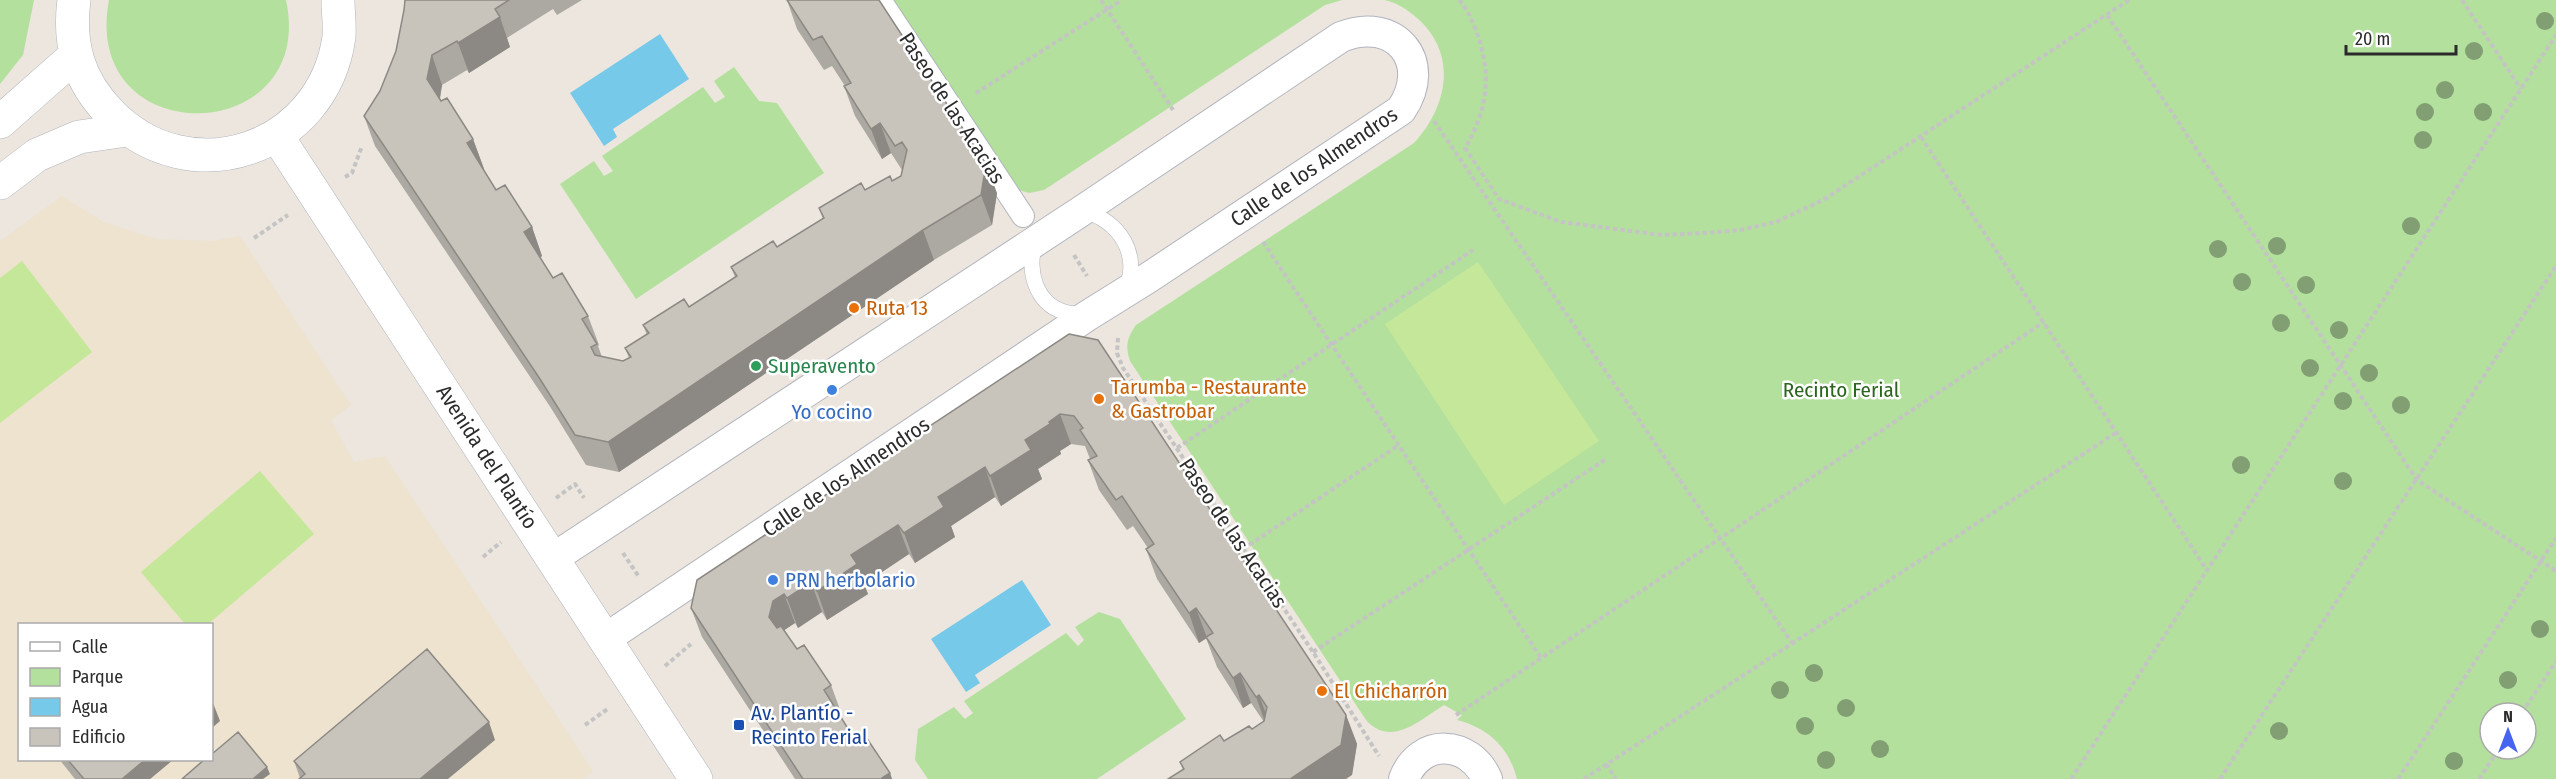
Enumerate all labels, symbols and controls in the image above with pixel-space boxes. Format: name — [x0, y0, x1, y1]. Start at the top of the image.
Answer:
scale bar — [2346, 18, 2456, 56]
street label: Paseo de las Acacias — [893, 28, 1011, 188]
text: 20 m — [2355, 28, 2390, 50]
street label: Calle de los Almendros — [1225, 101, 1403, 233]
place label: Ruta 13 — [866, 295, 928, 321]
marker: Ruta 13 — [847, 301, 861, 315]
place label: Superavento — [768, 353, 876, 379]
marker: Superavento — [749, 359, 763, 373]
place label: Tarumba - Restaurante & Gastrobar — [1111, 374, 1307, 424]
park label: Recinto Ferial — [1783, 377, 1900, 403]
street label: Avenida del Plantío — [431, 380, 543, 534]
marker: Yo cocino — [825, 383, 839, 397]
marker: Tarumba - Restaurante & Gastrobar — [1092, 392, 1106, 406]
place label: Yo cocino — [791, 399, 873, 425]
street label: Calle de los Almendros — [757, 411, 935, 543]
street label: Paseo de las Acacias — [1173, 453, 1293, 613]
place label: PRN herbolario — [785, 567, 916, 593]
marker: PRN herbolario — [766, 573, 780, 587]
legend — [18, 623, 213, 761]
text: Calle — [72, 636, 108, 658]
text: Parque — [72, 666, 123, 688]
place label: El Chicharrón — [1334, 678, 1448, 704]
marker: El Chicharrón — [1315, 684, 1329, 698]
text: Agua — [72, 696, 108, 718]
place label: Av. Plantío - Recinto Ferial — [751, 700, 868, 750]
north arrow — [2478, 701, 2538, 761]
text: N — [2503, 707, 2513, 726]
marker: Av. Plantío - Recinto Ferial — [732, 718, 746, 732]
text: Edificio — [72, 726, 125, 748]

